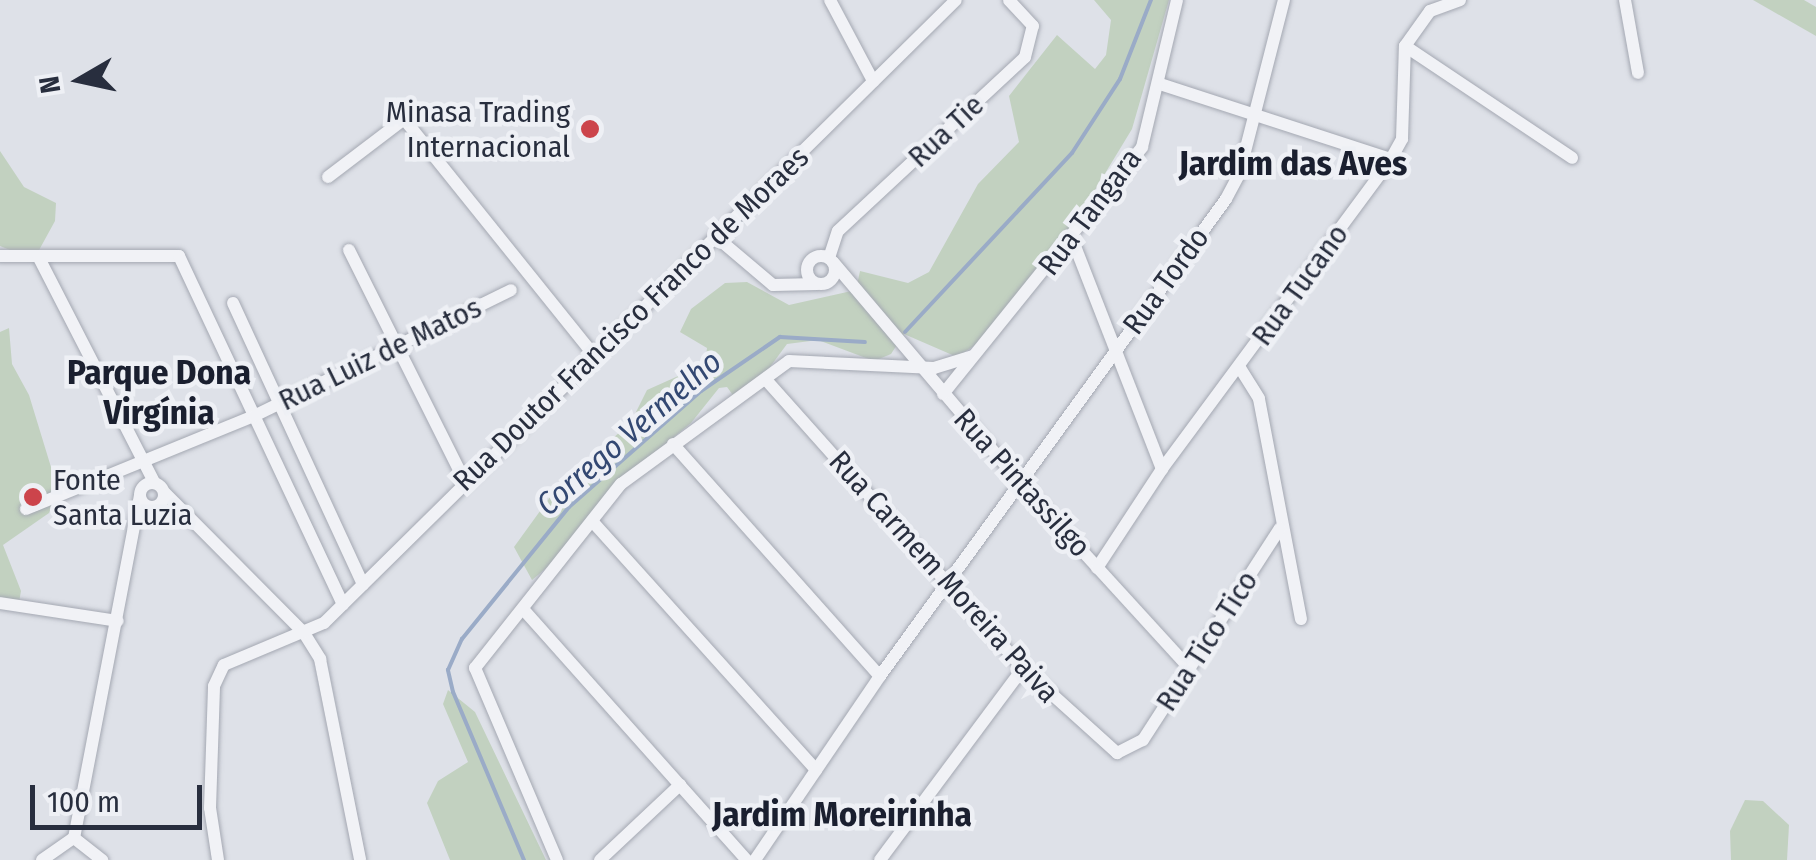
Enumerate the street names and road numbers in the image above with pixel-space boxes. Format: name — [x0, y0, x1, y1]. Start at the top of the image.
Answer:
street label: Rua Tie — [901, 87, 991, 175]
street label: Rua Doutor Francisco Franco de Moraes — [446, 139, 816, 499]
street label: Rua Tangara — [1031, 142, 1149, 282]
street label: Rua Tucano — [1244, 217, 1356, 353]
street label: Rua Tordo — [1115, 221, 1217, 341]
street label: Rua Luiz de Matos — [273, 289, 487, 419]
street label: Rua Pintassilgo — [946, 401, 1098, 565]
street label: Rua Carmem Moreira Paiva — [821, 444, 1067, 710]
street label: Rua Tico Tico — [1148, 564, 1266, 718]

